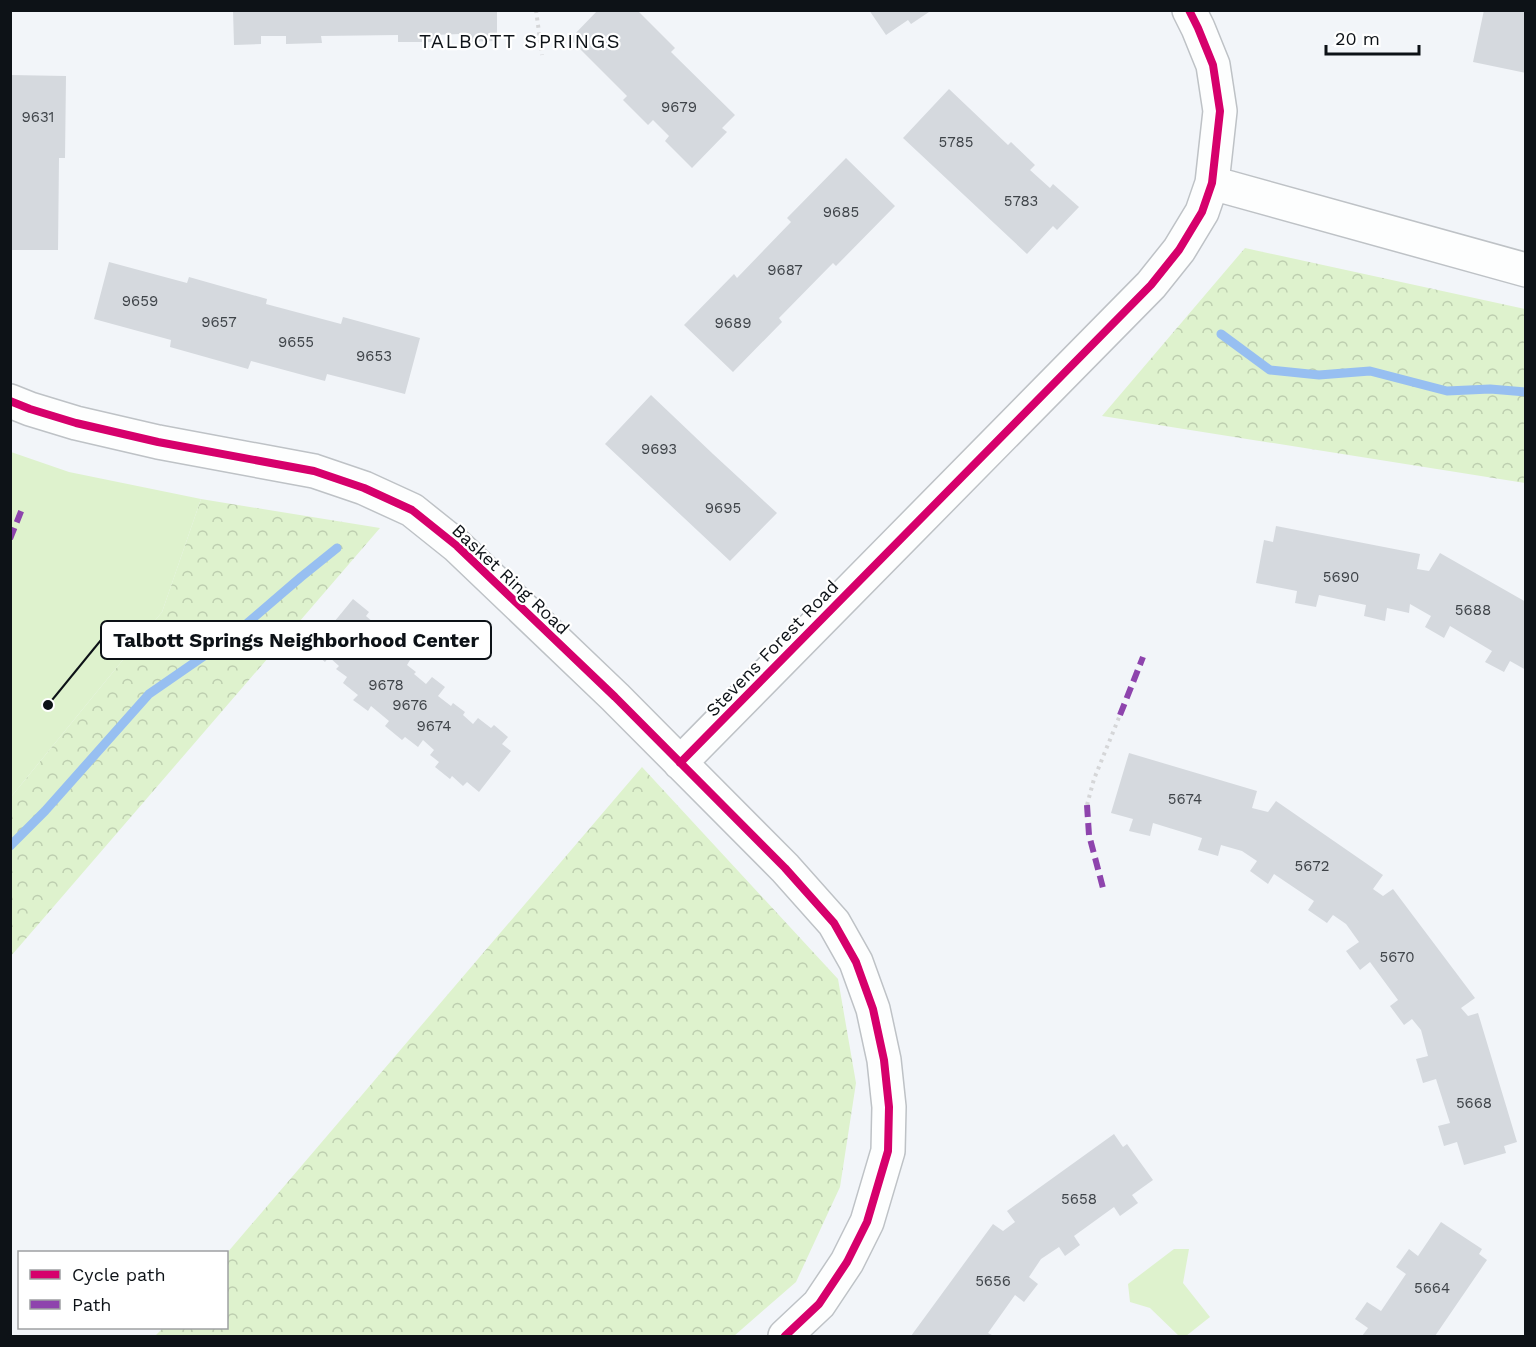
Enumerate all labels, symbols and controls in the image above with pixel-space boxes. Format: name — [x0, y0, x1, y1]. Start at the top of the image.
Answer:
scale bar — [1326, 18, 1419, 56]
text: 20 m — [1335, 28, 1380, 49]
district label: TALBOTT SPRINGS — [419, 29, 621, 53]
house number: 9679 — [661, 98, 697, 116]
house number: 9631 — [22, 108, 54, 126]
house number: 5785 — [939, 133, 973, 151]
house number: 5783 — [1004, 192, 1038, 210]
house number: 9685 — [823, 203, 859, 221]
house number: 9687 — [767, 261, 803, 279]
house number: 9659 — [122, 292, 158, 310]
house number: 9657 — [201, 313, 237, 331]
house number: 9689 — [715, 314, 751, 332]
house number: 9655 — [278, 333, 314, 351]
house number: 9653 — [356, 347, 392, 365]
house number: 9693 — [641, 440, 677, 458]
house number: 9695 — [705, 499, 741, 517]
street label: Basket Ring Road — [448, 519, 574, 639]
house number: 5690 — [1323, 568, 1359, 586]
street label: Stevens Forest Road — [702, 576, 842, 720]
house number: 5688 — [1455, 601, 1491, 619]
callout: Talbott Springs Neighborhood Center — [101, 621, 491, 659]
text: Talbott Springs Neighborhood Center — [113, 628, 479, 652]
house number: 9678 — [368, 676, 404, 694]
house number: 9676 — [392, 696, 428, 714]
house number: 9674 — [417, 717, 451, 735]
house number: 5674 — [1168, 790, 1202, 808]
house number: 5672 — [1295, 857, 1329, 875]
house number: 5670 — [1379, 948, 1415, 966]
house number: 5668 — [1456, 1094, 1492, 1112]
house number: 5658 — [1061, 1190, 1097, 1208]
legend — [18, 1251, 228, 1329]
text: Cycle path — [72, 1264, 166, 1285]
house number: 5656 — [975, 1272, 1011, 1290]
house number: 5664 — [1414, 1279, 1450, 1297]
text: Path — [72, 1294, 112, 1315]

